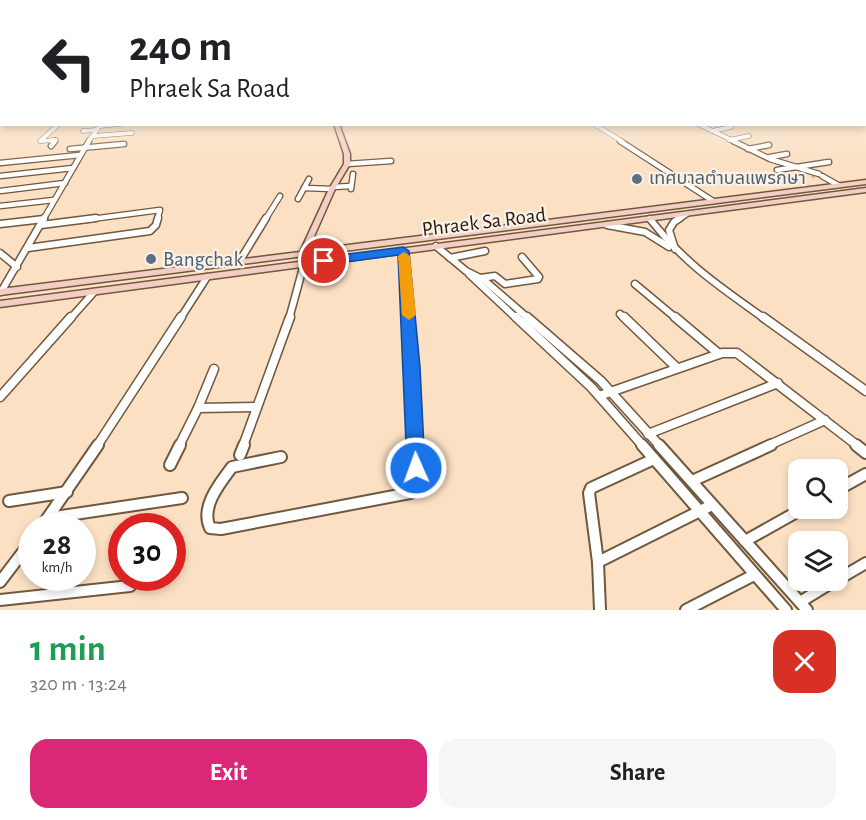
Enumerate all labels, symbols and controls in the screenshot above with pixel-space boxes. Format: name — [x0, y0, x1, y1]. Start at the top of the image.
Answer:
icon: left — [30, 24, 108, 102]
text: 240 m — [129, 26, 232, 68]
text: Phraek Sa Road — [129, 75, 290, 102]
place label: เทศบาลตำบลแพรกษา — [649, 170, 806, 188]
marker: เทศบาลตำบลแพรกษา — [630, 172, 644, 186]
street label: Phraek Sa Road — [421, 204, 547, 240]
pin — [298, 235, 349, 286]
icon: arrive — [307, 244, 340, 277]
place label: Bangchak — [163, 249, 244, 270]
marker: Bangchak — [144, 252, 158, 266]
position arrow — [384, 436, 448, 500]
map controls — [788, 459, 848, 591]
button: search — [788, 459, 848, 519]
speed limit sign: 30 — [108, 513, 186, 591]
text: 28 — [43, 530, 71, 560]
button: layers — [788, 531, 848, 591]
text: km/h — [42, 560, 72, 575]
button: close — [773, 630, 836, 693]
text: 1 min — [30, 631, 106, 667]
text: 320 m · 13:24 — [30, 674, 127, 694]
button: Exit — [30, 739, 427, 808]
button: Share — [439, 739, 836, 808]

